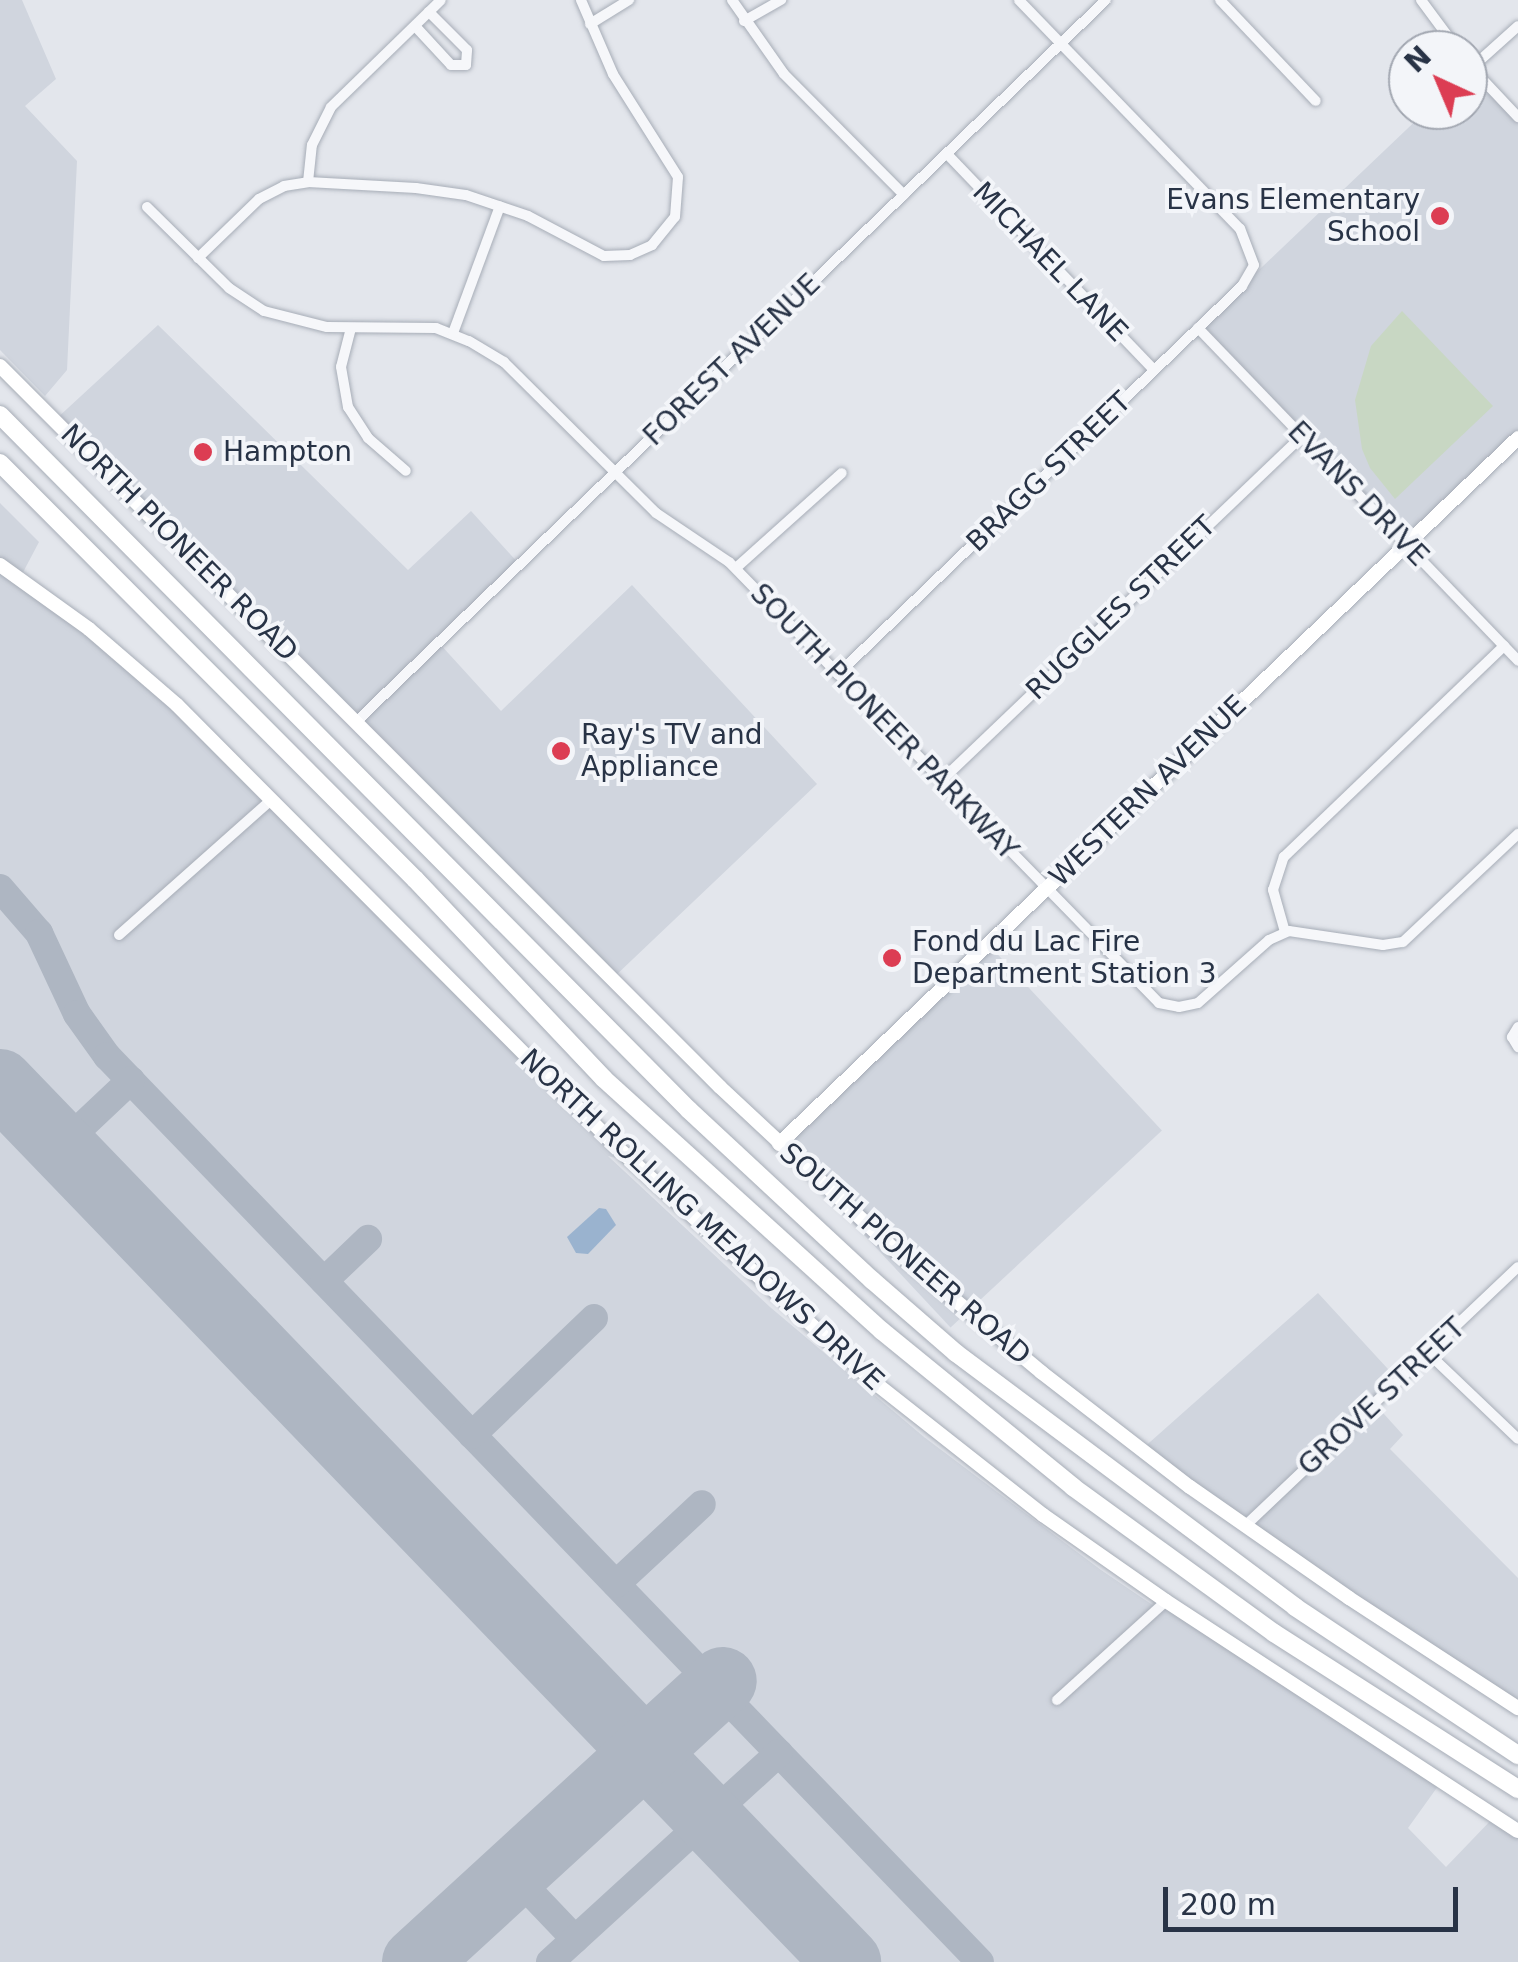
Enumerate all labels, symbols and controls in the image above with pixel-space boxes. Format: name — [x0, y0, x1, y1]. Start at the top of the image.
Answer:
north arrow — [1388, 30, 1488, 130]
text: N — [1398, 39, 1438, 80]
street label: MICHAEL LANE — [966, 175, 1134, 349]
place label: Evans Elementary School — [1166, 183, 1420, 249]
marker: Evans Elementary School — [1429, 205, 1451, 227]
street label: FOREST AVENUE — [637, 267, 827, 453]
street label: BRAGG STREET — [960, 385, 1138, 559]
street label: EVANS DRIVE — [1281, 415, 1435, 573]
street label: NORTH PIONEER ROAD — [54, 418, 304, 668]
place label: Hampton — [223, 435, 352, 469]
marker: Hampton — [192, 441, 214, 463]
street label: RUGGLES STREET — [1019, 509, 1223, 707]
street label: SOUTH PIONEER PARKWAY — [743, 577, 1025, 867]
street label: WESTERN AVENUE — [1043, 688, 1253, 894]
place label: Ray's TV and Appliance — [581, 718, 763, 784]
marker: Ray's TV and Appliance — [550, 740, 572, 762]
place label: Fond du Lac Fire Department Station 3 — [912, 925, 1217, 991]
marker: Fond du Lac Fire Department Station 3 — [881, 947, 903, 969]
street label: NORTH ROLLING MEADOWS DRIVE — [513, 1042, 891, 1398]
street label: SOUTH PIONEER ROAD — [773, 1136, 1037, 1372]
street label: GROVE STREET — [1292, 1311, 1472, 1483]
scale bar — [1168, 1867, 1463, 1929]
text: 200 m — [1180, 1887, 1276, 1922]

